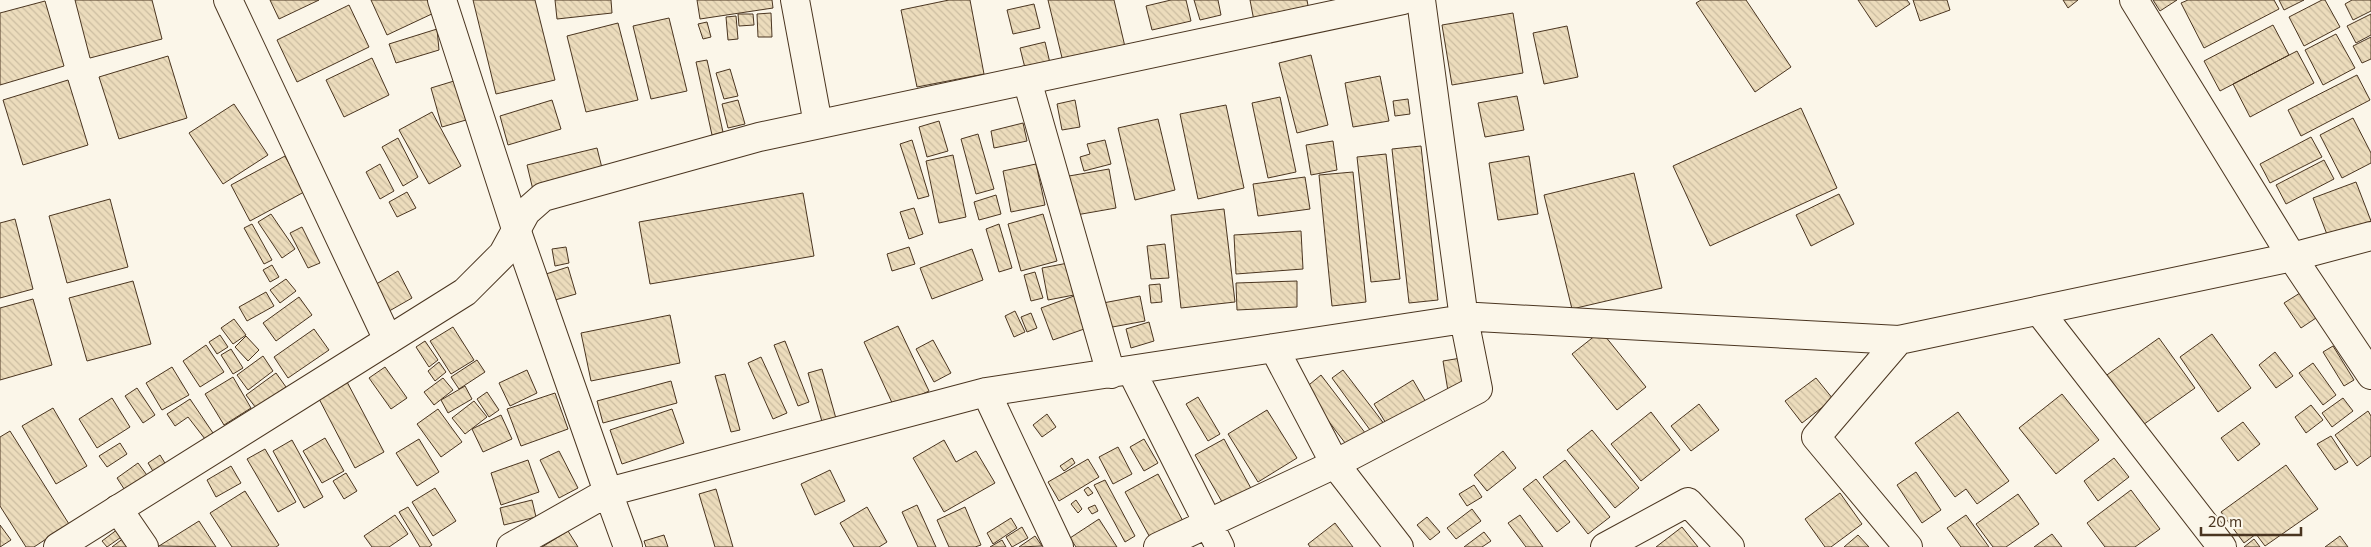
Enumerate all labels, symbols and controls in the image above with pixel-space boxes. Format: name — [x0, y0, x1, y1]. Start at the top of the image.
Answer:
scale bar — [2201, 504, 2301, 536]
text: 20 m — [2208, 512, 2242, 530]

